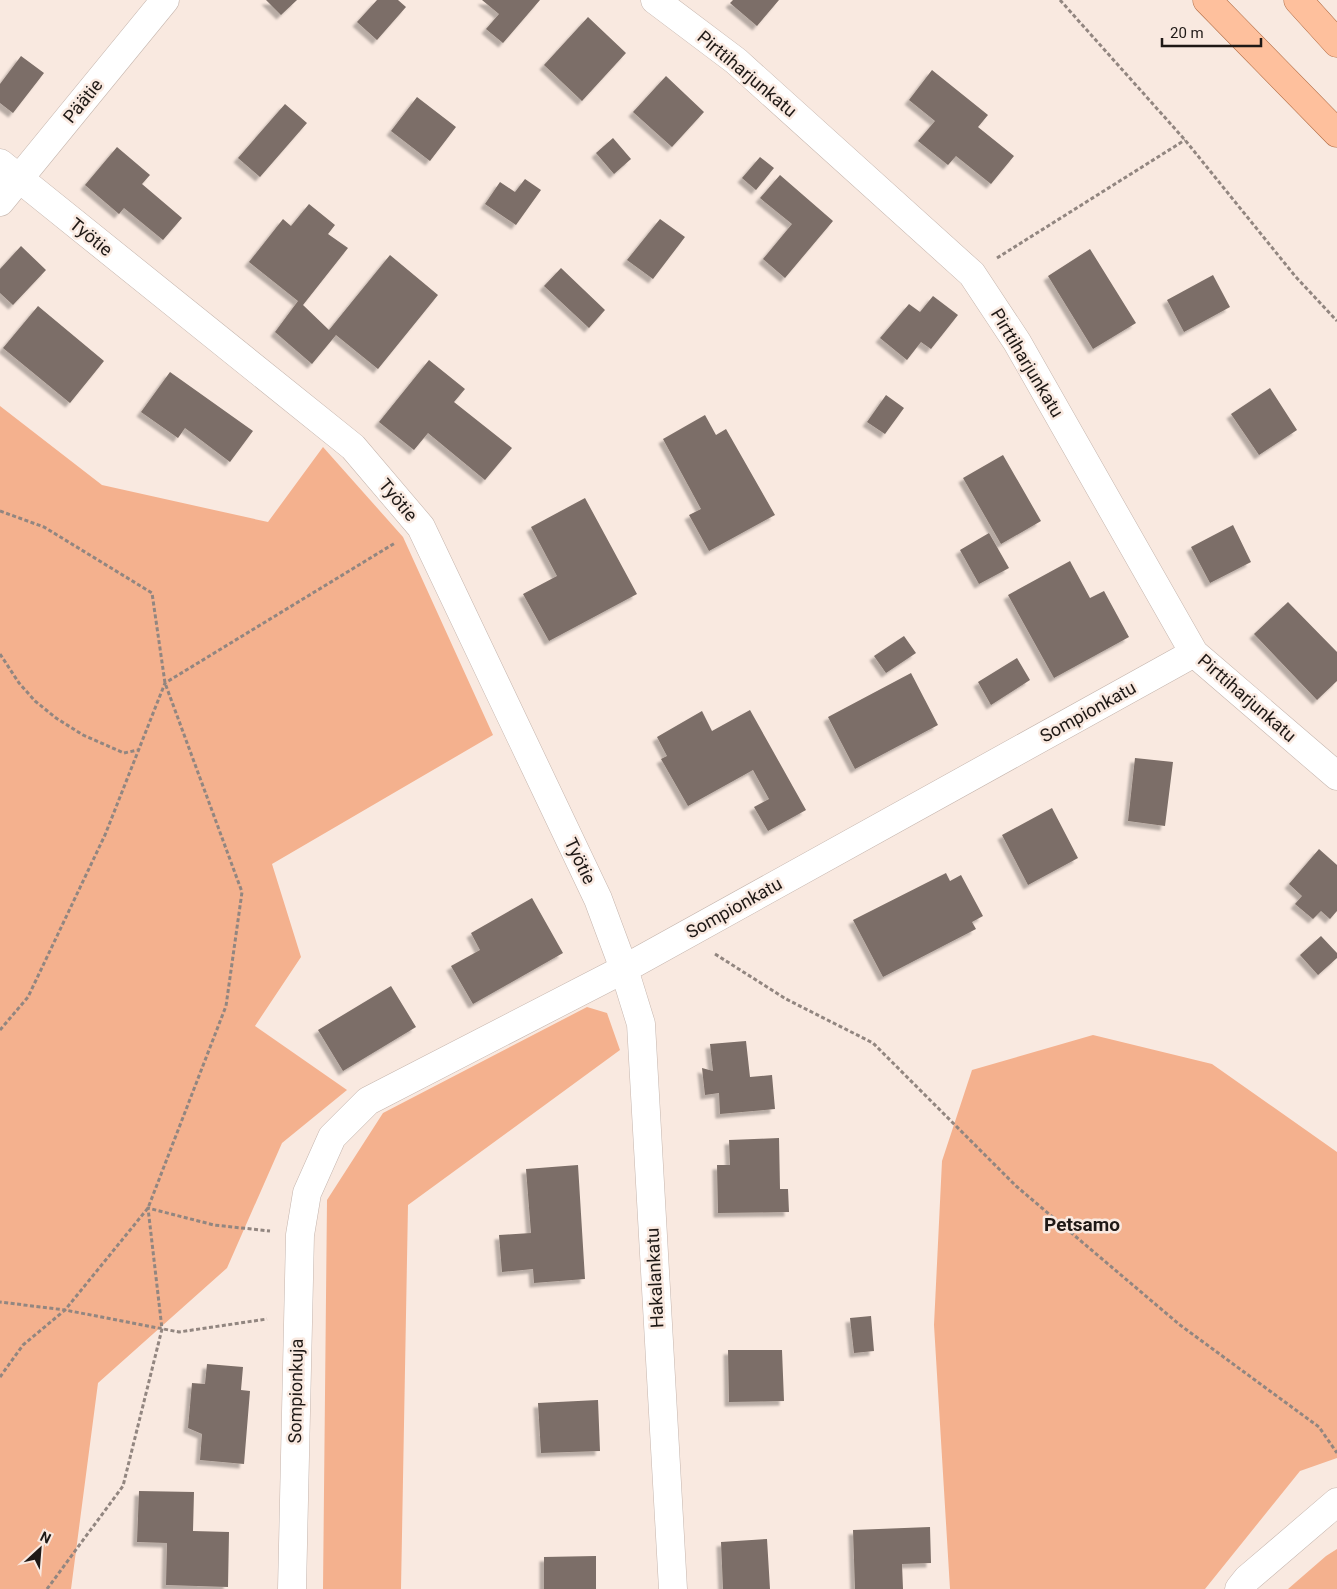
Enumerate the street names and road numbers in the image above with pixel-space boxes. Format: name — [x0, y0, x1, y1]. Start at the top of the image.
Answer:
street label: Pirttiharjunkatu — [693, 26, 801, 121]
street label: Päätie — [59, 74, 107, 127]
street label: Työtie — [66, 213, 117, 260]
street label: Pirttiharjunkatu — [987, 305, 1068, 421]
street label: Työtie — [375, 474, 422, 525]
street label: Pirttiharjunkatu — [1194, 649, 1301, 746]
street label: Sompionkatu — [1036, 677, 1139, 746]
street label: Työtie — [560, 834, 601, 887]
street label: Sompionkatu — [682, 873, 785, 942]
street label: Hakalankatu — [641, 1227, 668, 1329]
street label: Sompionkuja — [284, 1339, 307, 1443]

